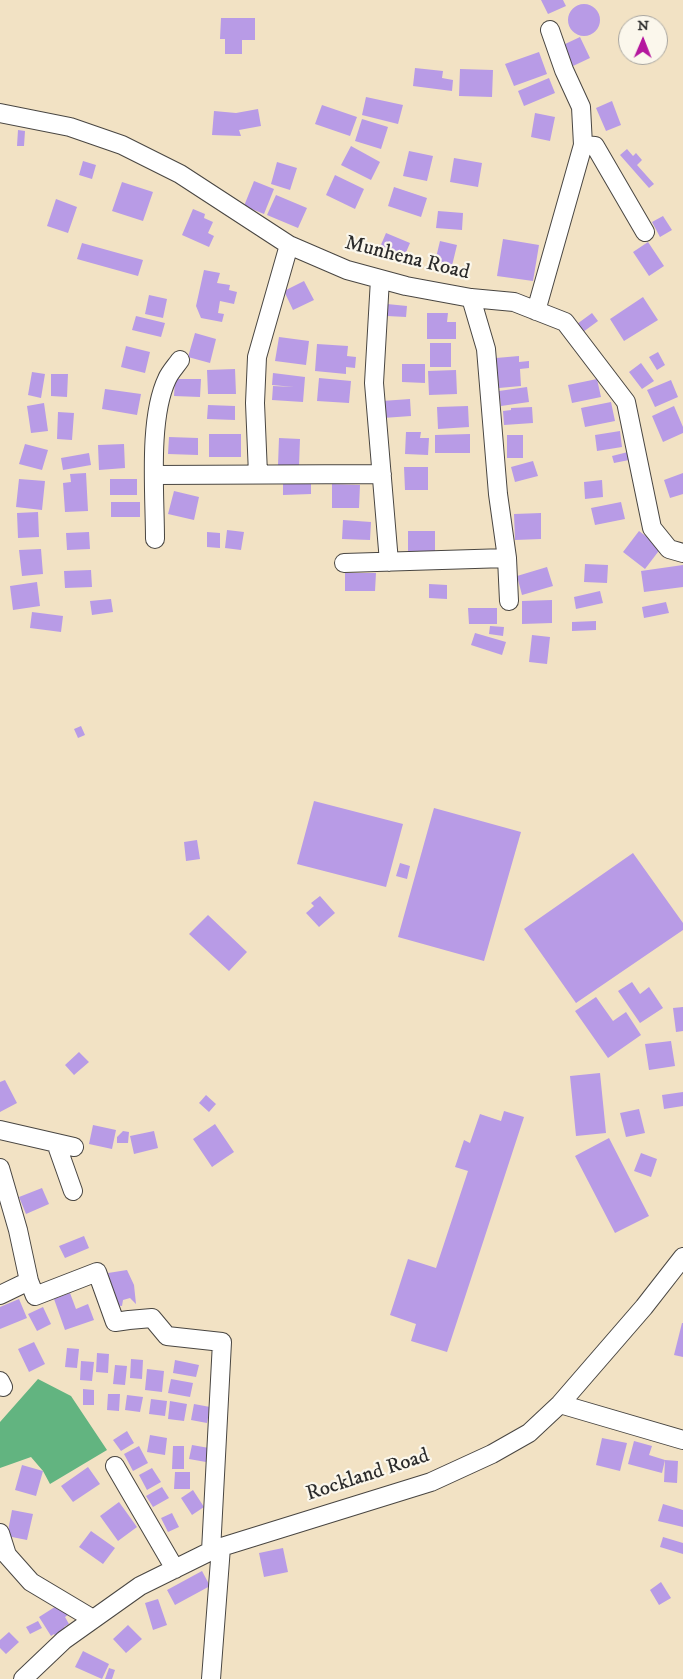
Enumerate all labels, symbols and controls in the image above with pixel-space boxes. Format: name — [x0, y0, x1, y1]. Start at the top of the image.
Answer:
north arrow — [618, 15, 668, 65]
text: N — [637, 17, 649, 35]
street label: Munhena Road — [342, 231, 472, 287]
street label: Rockland Road — [303, 1444, 433, 1508]

